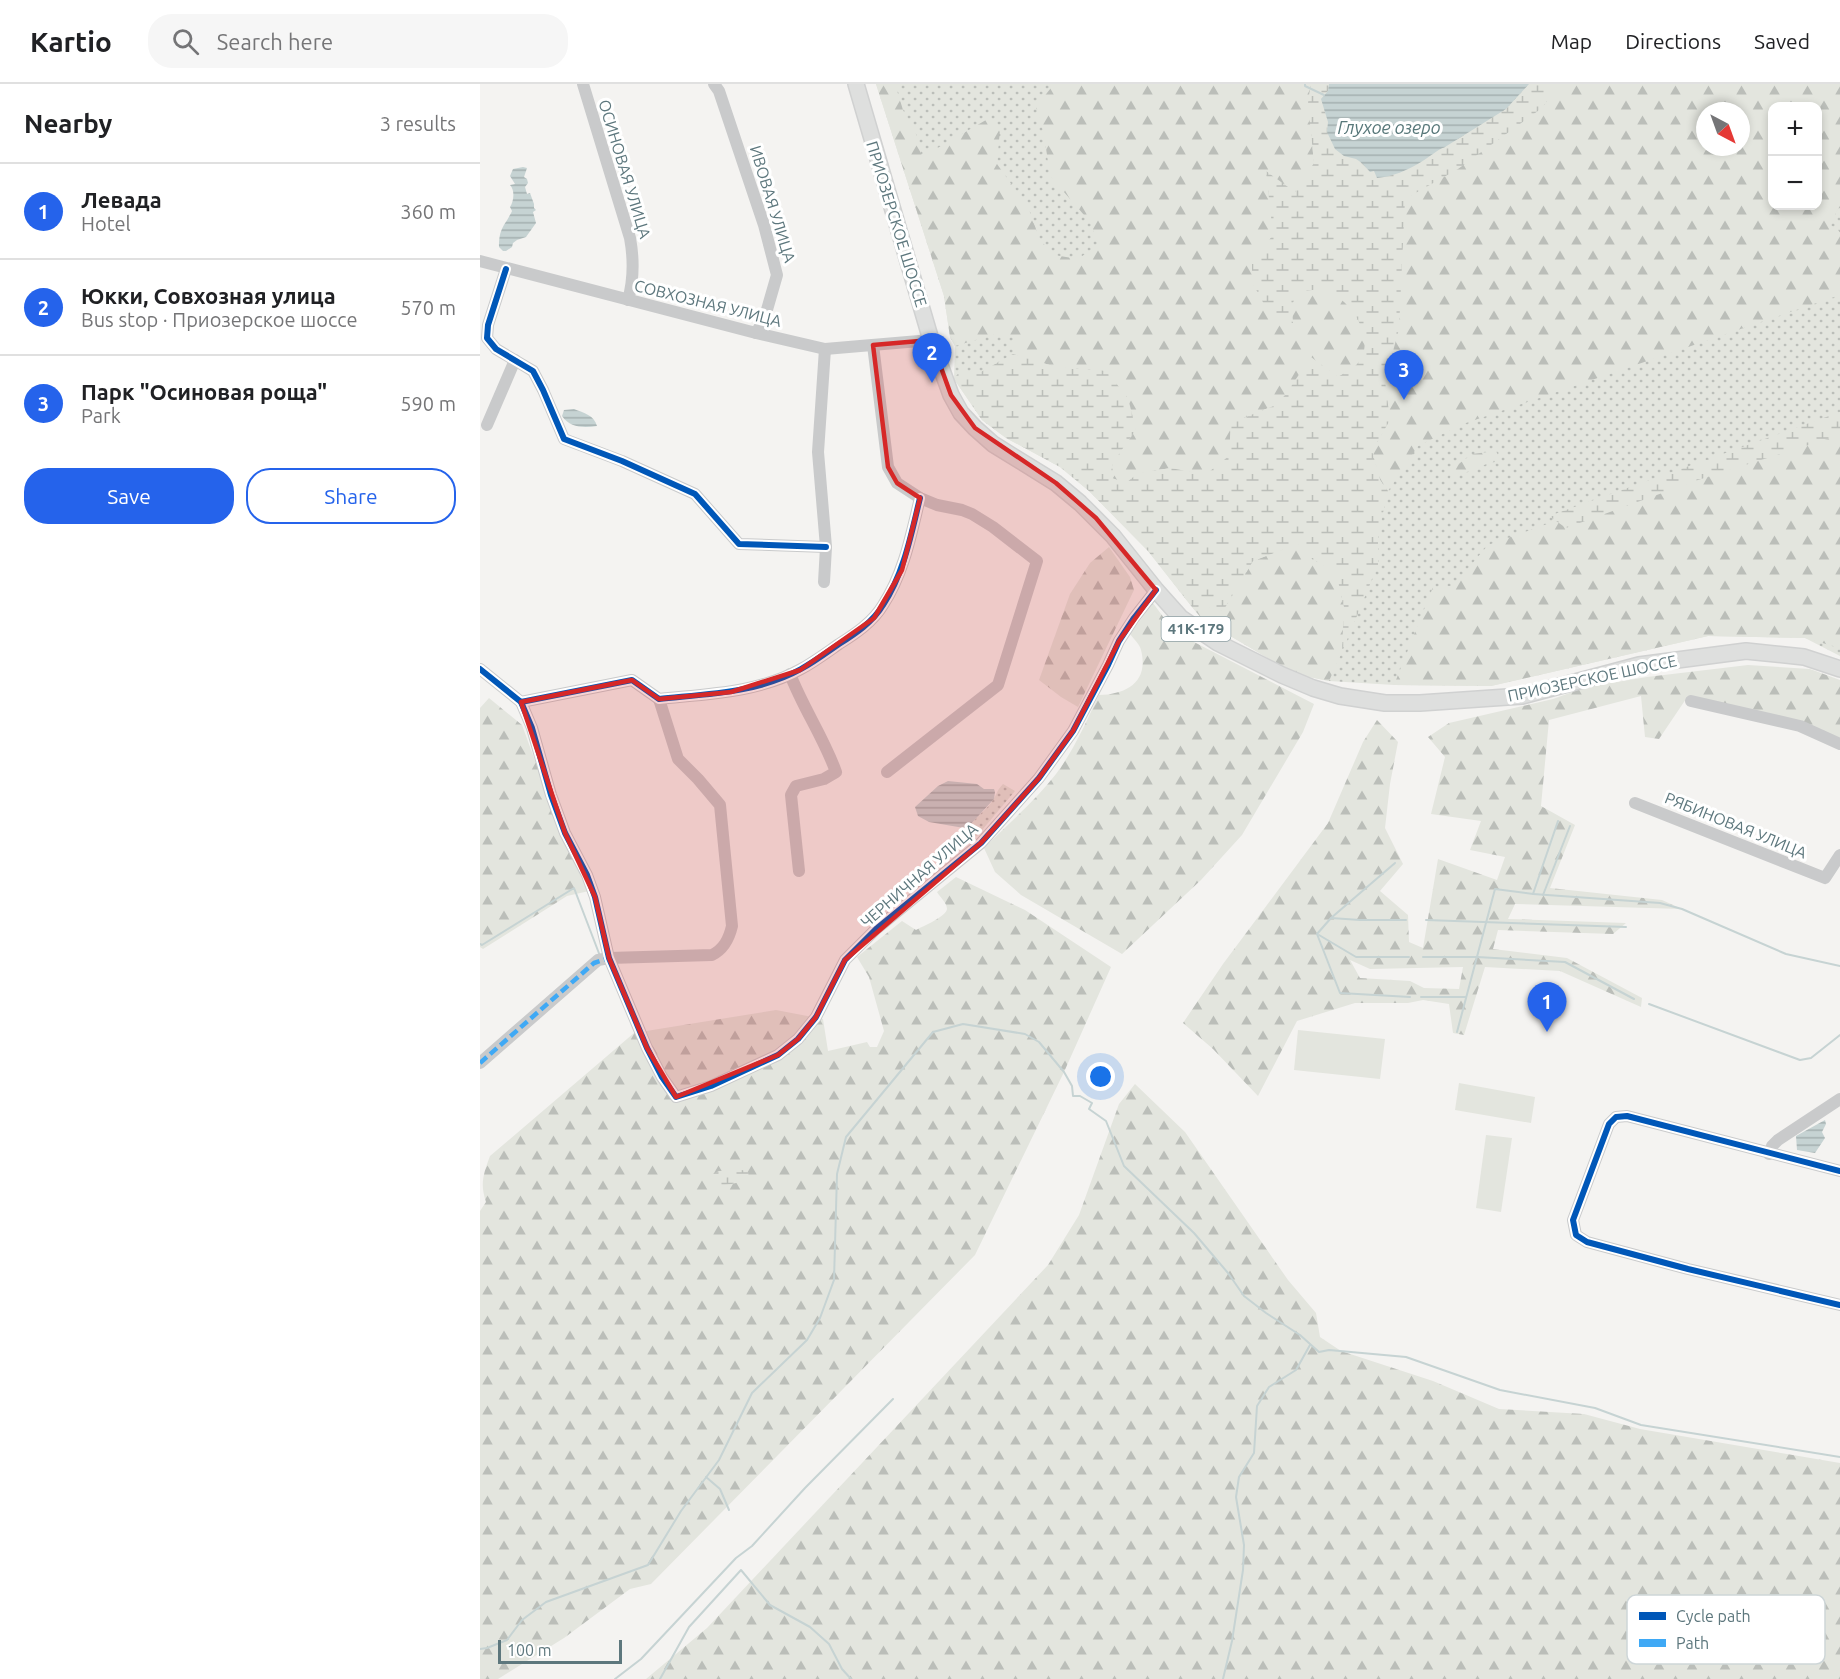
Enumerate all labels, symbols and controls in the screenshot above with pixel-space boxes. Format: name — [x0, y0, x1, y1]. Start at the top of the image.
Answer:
search box — [148, 14, 568, 68]
icon: search — [169, 25, 202, 58]
text: Kartio — [30, 26, 112, 57]
text: Search here — [217, 29, 333, 54]
text: Map — [1551, 29, 1592, 53]
text: Directions — [1625, 29, 1721, 53]
text: Saved — [1754, 29, 1810, 53]
street label: ОСИНОВАЯ УЛИЦА — [595, 97, 655, 241]
north arrow — [1696, 102, 1750, 156]
map controls — [1768, 102, 1822, 210]
button: + — [1768, 102, 1822, 156]
text: Nearby — [24, 109, 112, 138]
text: 3 results — [380, 112, 456, 135]
water label: Глухое озеро — [1338, 117, 1441, 137]
street label: ПРИОЗЕРСКОЕ ШОССЕ — [863, 139, 931, 309]
street label: ИВОВАЯ УЛИЦА — [747, 143, 799, 265]
button: − — [1768, 156, 1822, 210]
text: Левада — [81, 187, 162, 212]
text: 1 — [38, 200, 49, 223]
text: 360 m — [400, 200, 456, 223]
text: Hotel — [81, 212, 131, 235]
street label: СОВХОЗНАЯ УЛИЦА — [633, 276, 784, 330]
text: Юкки, Совхозная улица — [81, 283, 336, 308]
text: 2 — [38, 296, 49, 319]
text: 570 m — [400, 296, 456, 319]
text: Bus stop · Приозерское шоссе — [81, 308, 358, 331]
pin: 2 — [912, 334, 952, 383]
pin: 3 — [1384, 350, 1424, 400]
text: Парк "Осиновая роща" — [81, 379, 327, 404]
text: 3 — [38, 392, 49, 415]
text: 590 m — [400, 392, 456, 415]
text: Park — [81, 404, 121, 427]
button: Save — [24, 468, 234, 524]
button: Share — [246, 468, 456, 524]
road number: 41К-179 — [1162, 617, 1230, 641]
street label: ПРИОЗЕРСКОЕ ШОССЕ — [1506, 651, 1678, 705]
street label: РЯБИНОВАЯ УЛИЦА — [1662, 788, 1810, 862]
street label: ЧЕРНИЧНАЯ УЛИЦА — [857, 819, 982, 931]
pin: 1 — [1528, 982, 1566, 1032]
your location — [1086, 1062, 1115, 1091]
legend — [1627, 1595, 1825, 1664]
text: Cycle path — [1676, 1607, 1751, 1625]
text: Path — [1676, 1634, 1709, 1652]
scale bar — [498, 1637, 622, 1664]
text: 100 m — [507, 1641, 552, 1659]

